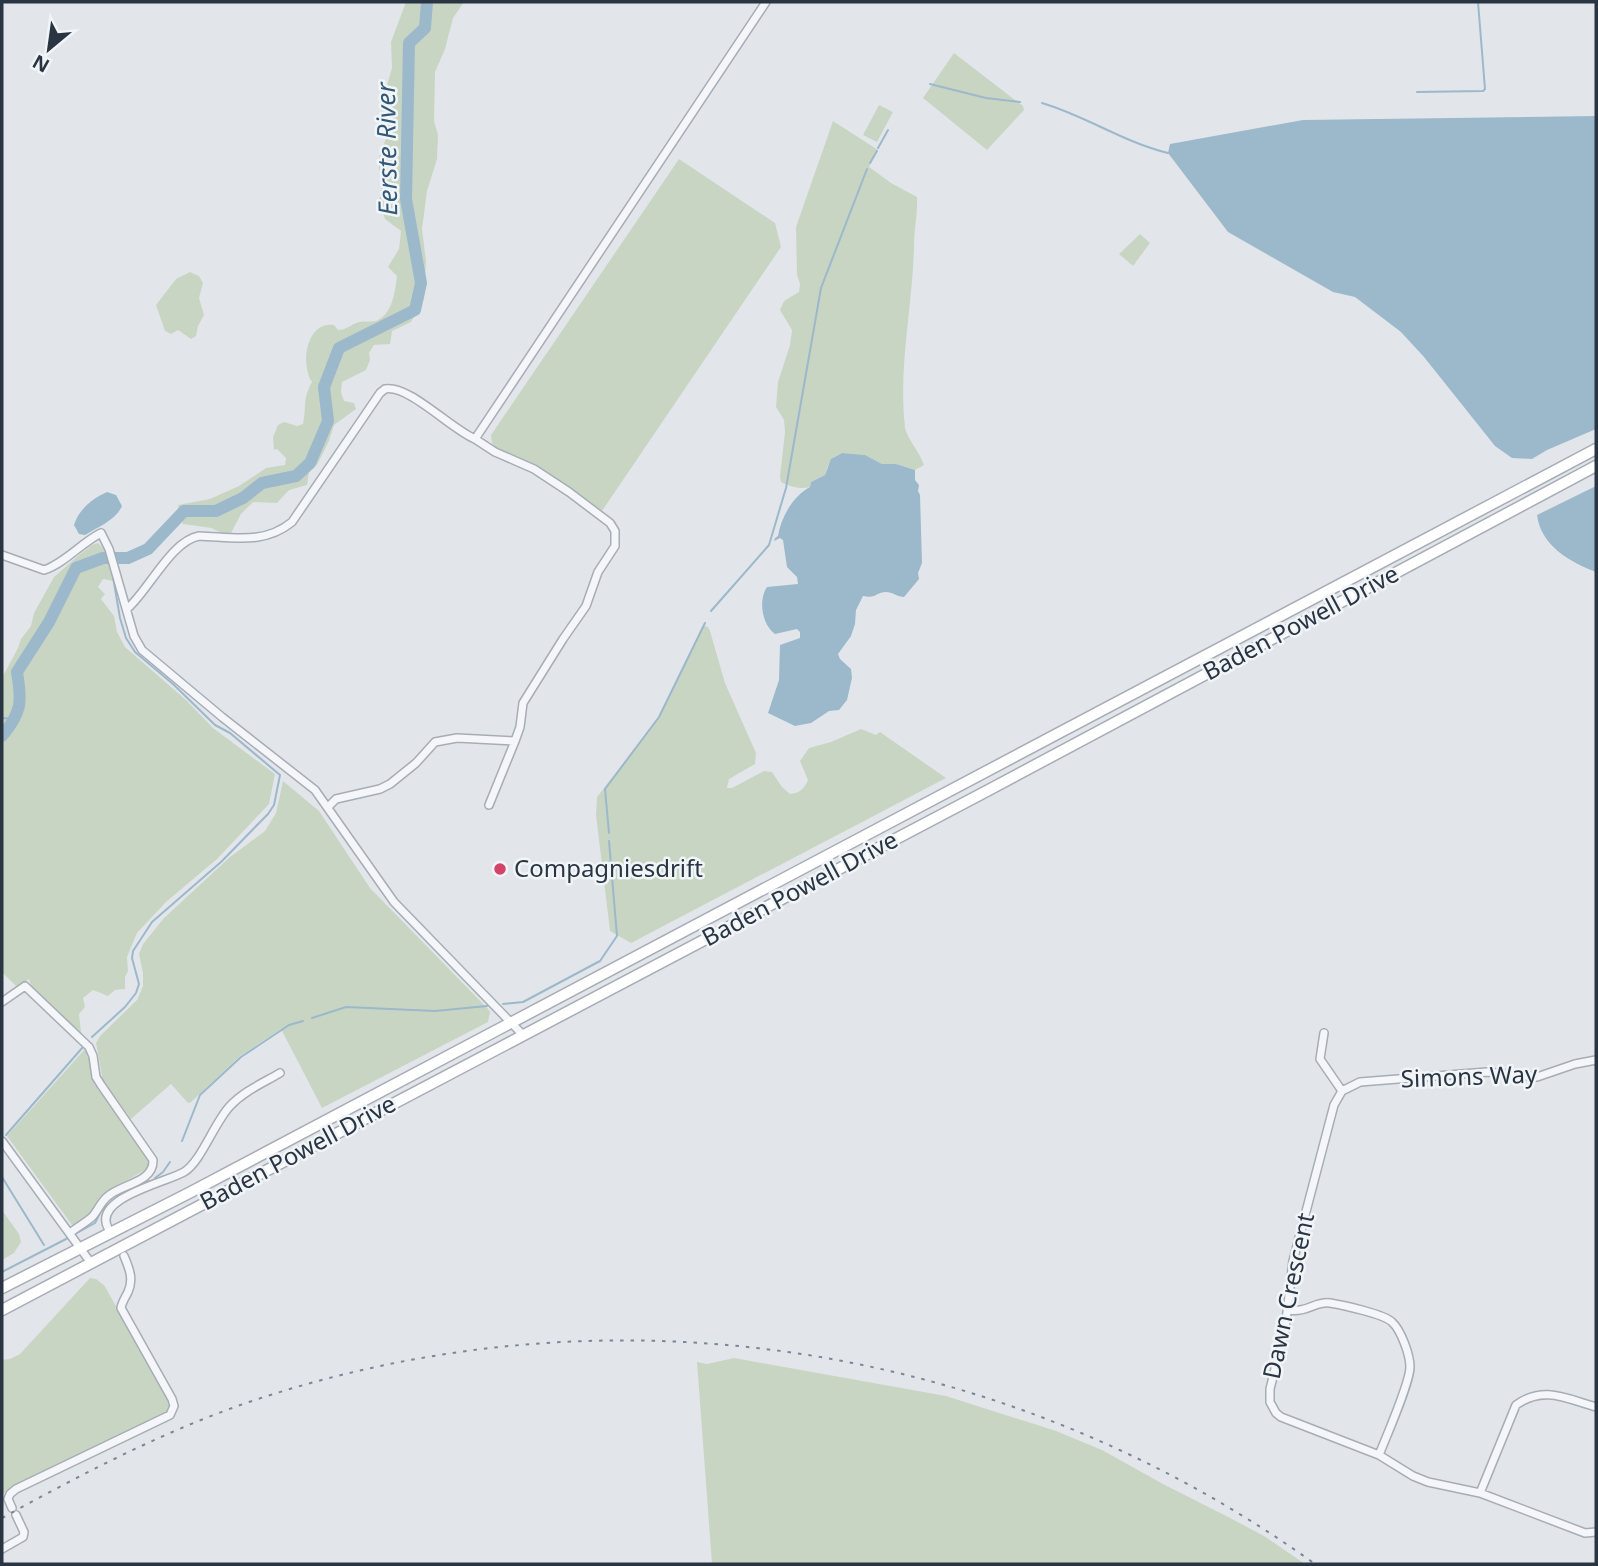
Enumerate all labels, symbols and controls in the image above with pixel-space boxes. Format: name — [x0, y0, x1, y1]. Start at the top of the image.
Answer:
north arrow — [14, 14, 84, 84]
text: N — [28, 49, 54, 79]
water label: Eerste River — [367, 80, 405, 216]
street label: Baden Powell Drive — [1197, 556, 1404, 687]
street label: Baden Powell Drive — [696, 822, 903, 953]
place label: Compagniesdrift — [514, 851, 703, 884]
marker: Compagniesdrift — [492, 861, 508, 877]
street label: Simons Way — [1400, 1057, 1538, 1094]
street label: Baden Powell Drive — [194, 1086, 401, 1217]
street label: Dawn Crescent — [1254, 1209, 1321, 1382]

